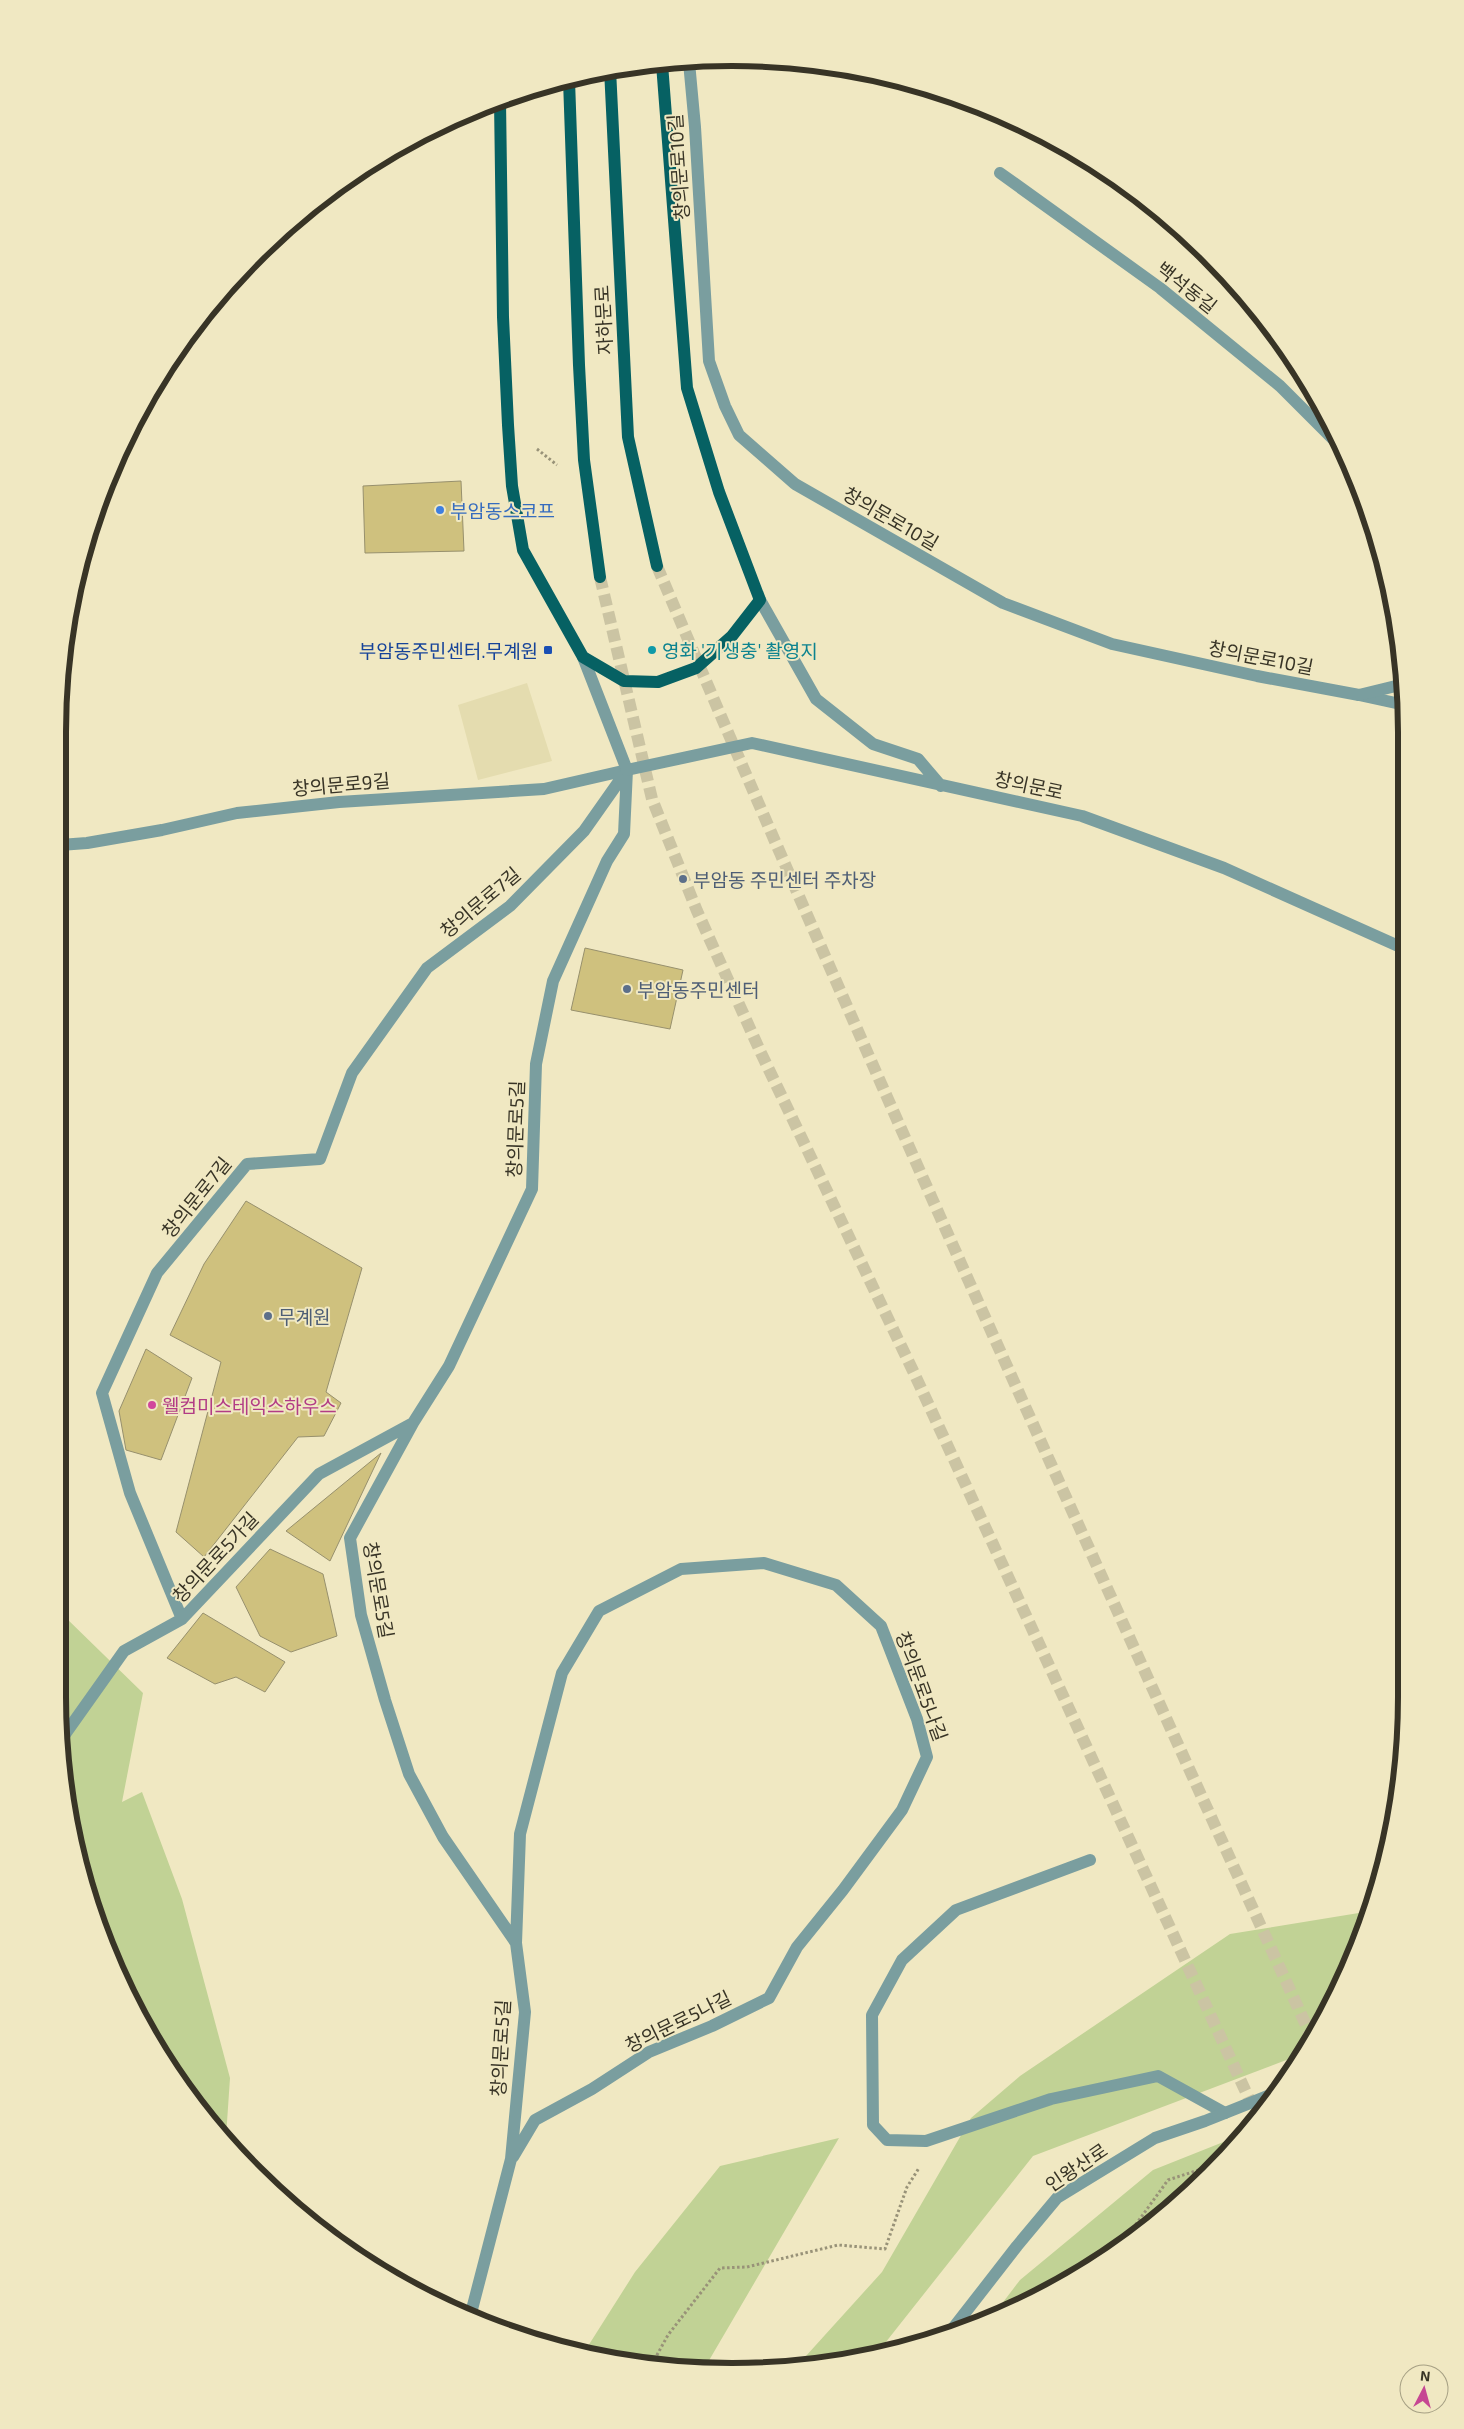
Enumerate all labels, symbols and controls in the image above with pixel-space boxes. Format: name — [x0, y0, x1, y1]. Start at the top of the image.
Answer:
street label: 창의문로10길 — [663, 113, 693, 221]
street label: 백석동길 — [1152, 256, 1222, 318]
street label: 자하문로 — [590, 284, 616, 356]
street label: 창의문로10길 — [839, 481, 943, 555]
place label: 부암동스코프 — [450, 499, 555, 522]
marker: 부암동스코프 — [434, 504, 446, 516]
street label: 창의문로10길 — [1207, 636, 1315, 678]
place label: 부암동주민센터.무계원 — [359, 639, 538, 662]
place label: 영화 '기생충' 촬영지 — [662, 639, 818, 662]
marker: 부암동주민센터.무계원 — [542, 644, 554, 656]
marker: 영화 '기생충' 촬영지 — [646, 644, 658, 656]
street label: 창의문로 — [992, 766, 1066, 804]
street label: 창의문로9길 — [291, 768, 391, 800]
street label: 창의문로7길 — [435, 862, 525, 942]
place label: 부암동 주민센터 주차장 — [693, 868, 876, 891]
marker: 부암동 주민센터 주차장 — [677, 873, 689, 885]
place label: 부암동주민센터 — [637, 978, 759, 1001]
marker: 부암동주민센터 — [621, 983, 633, 995]
street label: 창의문로5길 — [502, 1080, 528, 1178]
street label: 창의문로7길 — [156, 1152, 236, 1242]
place label: 무계원 — [278, 1305, 330, 1328]
marker: 무계원 — [262, 1310, 274, 1322]
place label: 웰컴미스테익스하우스 — [162, 1394, 337, 1417]
marker: 웰컴미스테익스하우스 — [146, 1399, 158, 1411]
street label: 창의문로5가길 — [167, 1507, 263, 1607]
street label: 창의문로5길 — [359, 1540, 399, 1640]
street label: 창의문로5나길 — [892, 1628, 952, 1744]
street label: 창의문로5나길 — [621, 1985, 735, 2057]
street label: 창의문로5길 — [486, 1999, 514, 2097]
street label: 인왕산로 — [1041, 2138, 1111, 2196]
north arrow — [1399, 2364, 1449, 2414]
text: N — [1419, 2367, 1431, 2385]

